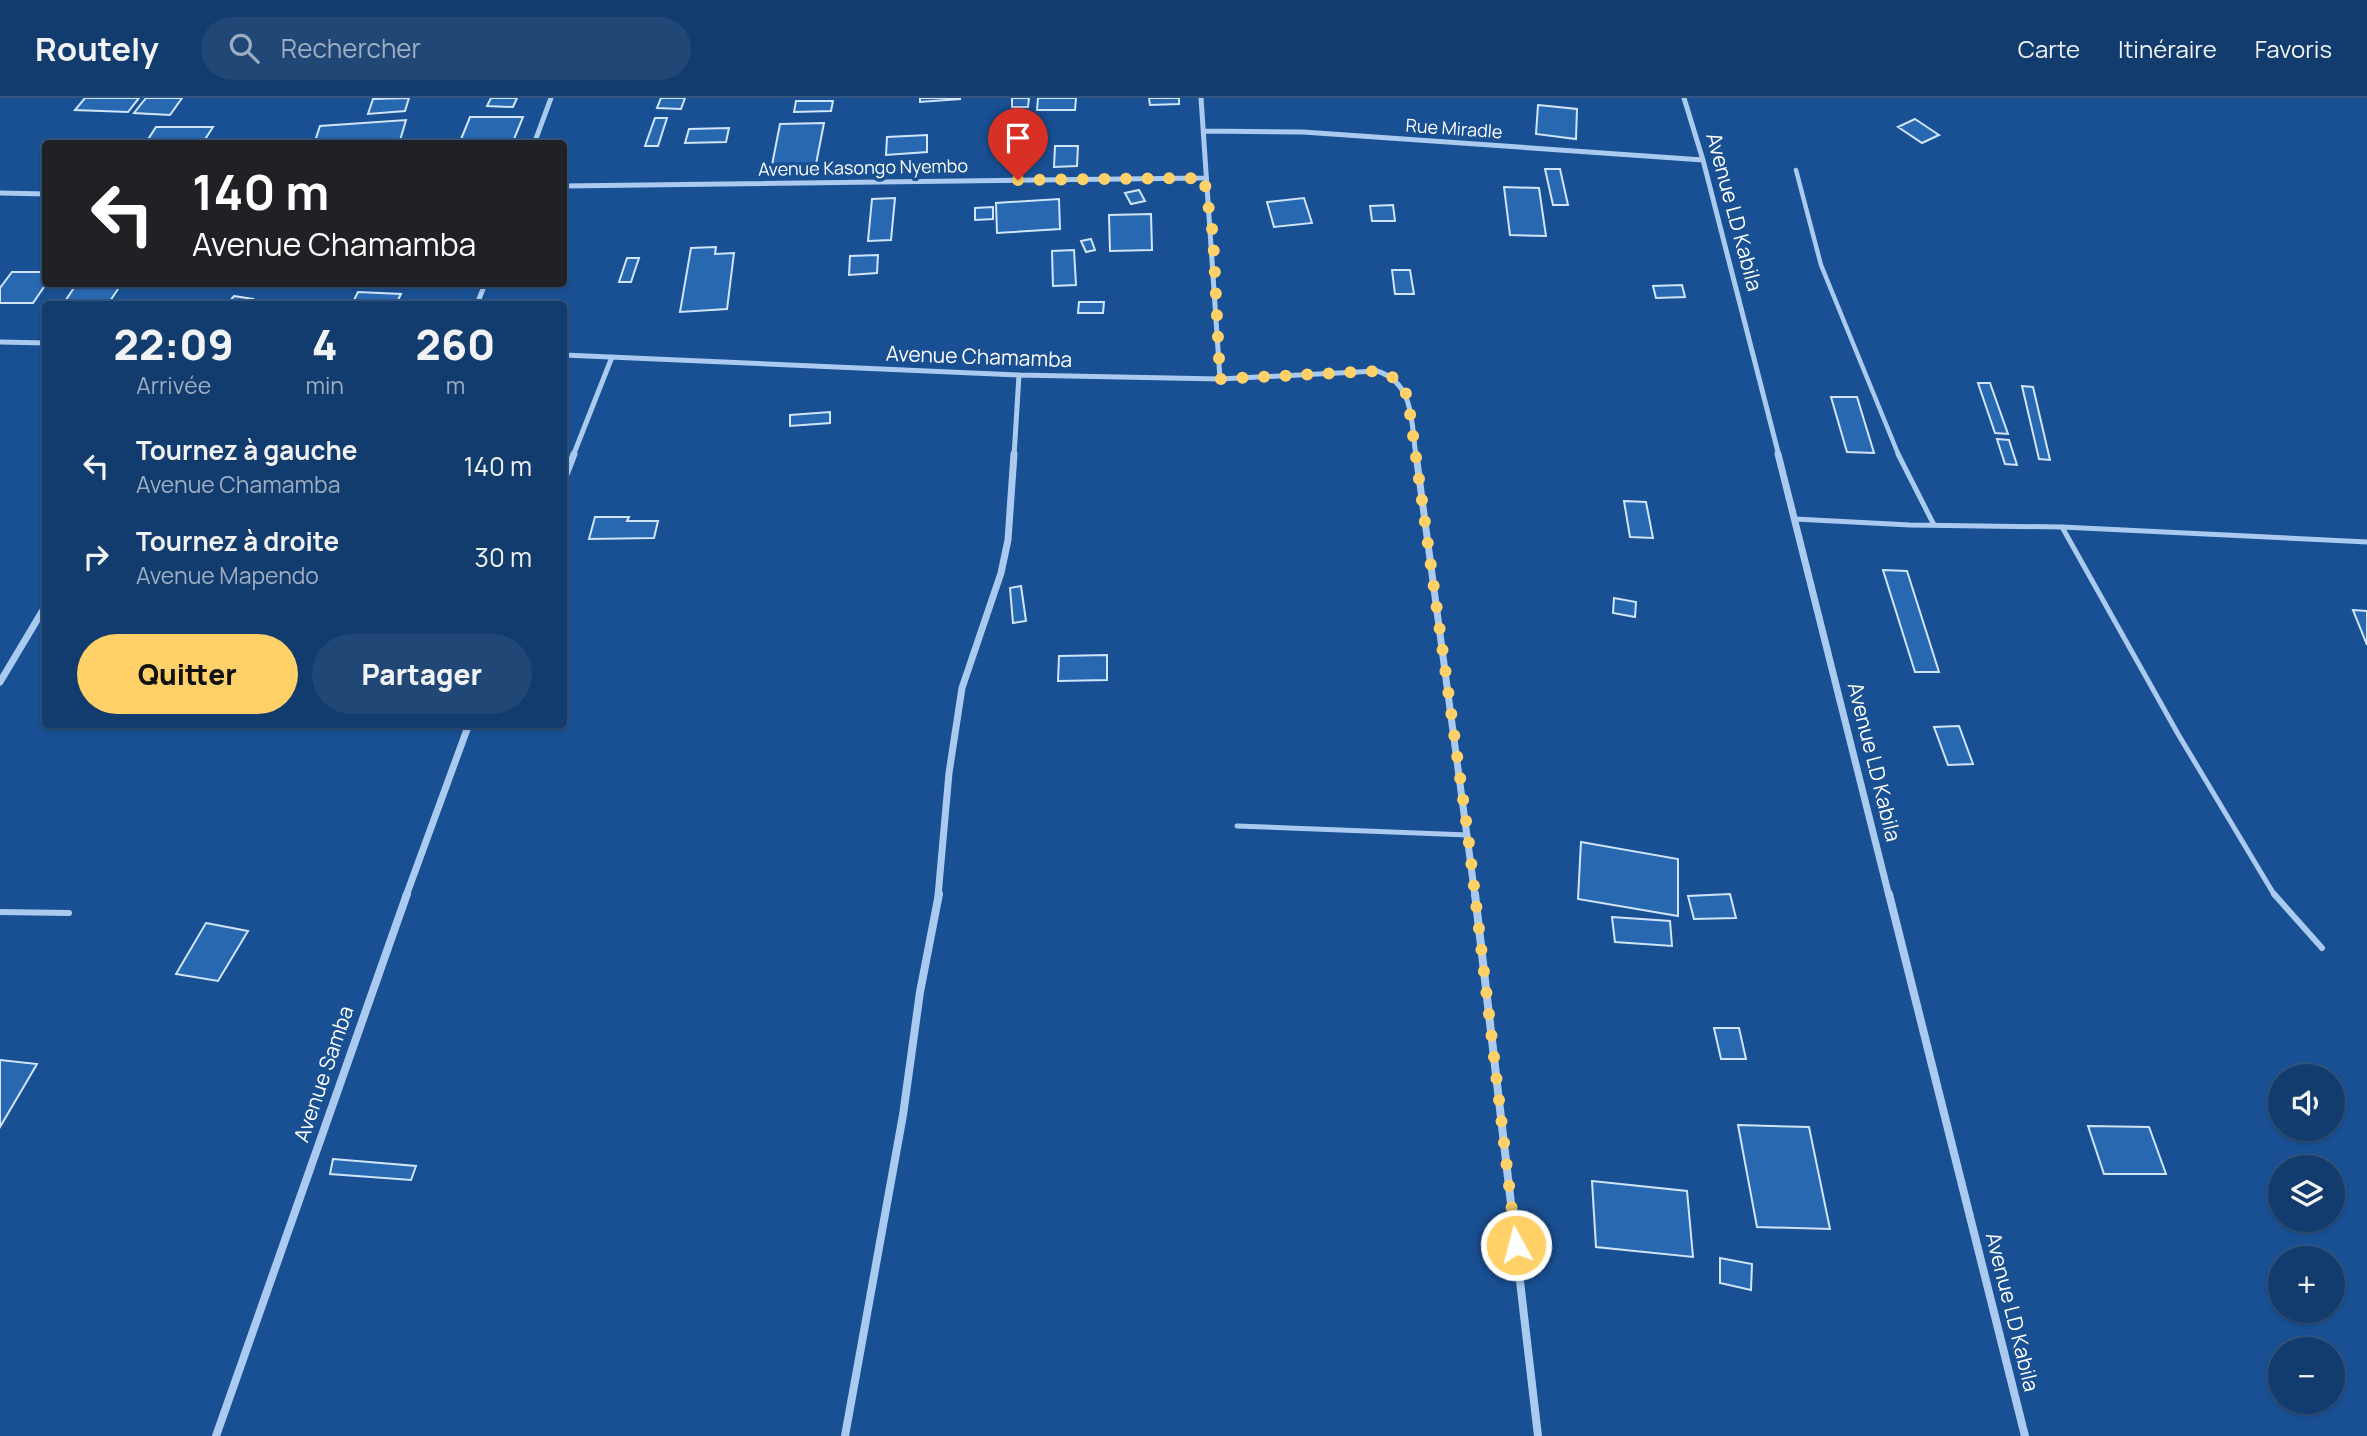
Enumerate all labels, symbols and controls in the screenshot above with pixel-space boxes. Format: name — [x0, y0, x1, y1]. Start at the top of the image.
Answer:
search box — [201, 17, 691, 80]
text: Routely — [35, 26, 159, 71]
icon: search — [225, 29, 263, 67]
text: Rechercher — [281, 30, 421, 66]
text: Carte — [2018, 32, 2080, 65]
text: Itinéraire — [2118, 32, 2217, 65]
text: Favoris — [2255, 32, 2332, 65]
pin — [988, 108, 1048, 180]
street label: Rue Miradle — [1405, 113, 1503, 143]
icon: arrive — [999, 119, 1037, 157]
street label: Avenue LD Kabila — [1700, 129, 1770, 294]
street label: Avenue Kasongo Nyembo — [758, 153, 968, 181]
text: 140 m — [192, 158, 329, 225]
icon: left — [77, 168, 168, 259]
text: Avenue Chamamba — [192, 222, 476, 266]
text: 22:09 — [114, 315, 234, 373]
text: 4 — [312, 315, 338, 373]
text: 260 — [416, 315, 495, 373]
street label: Avenue Chamamba — [885, 339, 1073, 373]
text: Arrivée — [136, 369, 211, 401]
text: min — [305, 369, 344, 401]
text: m — [446, 369, 465, 401]
text: Tournez à gauche — [136, 432, 357, 468]
icon: left — [77, 447, 115, 485]
text: 140 m — [463, 448, 532, 484]
text: Avenue Chamamba — [136, 468, 340, 500]
text: Tournez à droite — [136, 523, 339, 559]
icon: right — [77, 538, 115, 576]
text: 30 m — [475, 539, 532, 575]
text: Avenue Mapendo — [136, 559, 319, 591]
button: Quitter — [77, 634, 298, 714]
button: Partager — [312, 634, 532, 714]
street label: Avenue LD Kabila — [1842, 679, 1908, 844]
street label: Avenue Samba — [287, 1002, 360, 1146]
map controls — [2268, 1064, 2345, 1414]
button: sound — [2268, 1064, 2345, 1141]
button: layers — [2268, 1155, 2345, 1232]
position arrow — [1479, 1208, 1553, 1282]
street label: Avenue LD Kabila — [1980, 1229, 2046, 1394]
button: + — [2268, 1246, 2345, 1323]
button: − — [2268, 1337, 2345, 1414]

